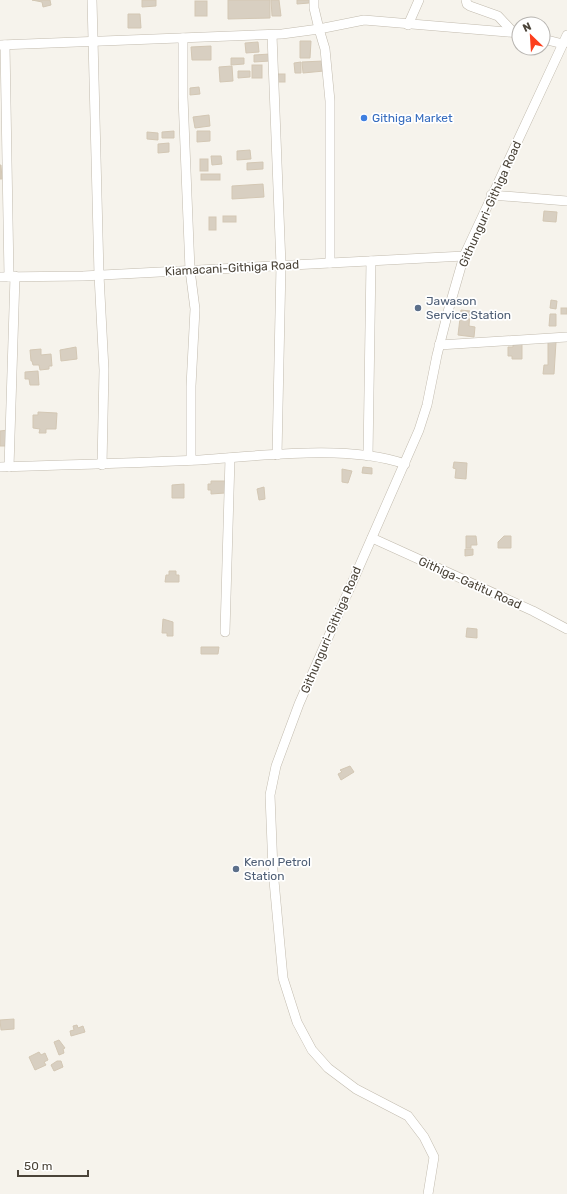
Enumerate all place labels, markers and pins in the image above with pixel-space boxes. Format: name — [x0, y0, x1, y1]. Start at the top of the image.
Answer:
place label: Githiga Market — [372, 111, 453, 125]
marker: Githiga Market — [359, 113, 369, 123]
place label: Jawason Service Station — [426, 294, 511, 322]
marker: Jawason Service Station — [413, 303, 423, 313]
place label: Kenol Petrol Station — [244, 855, 311, 883]
marker: Kenol Petrol Station — [231, 864, 241, 874]

